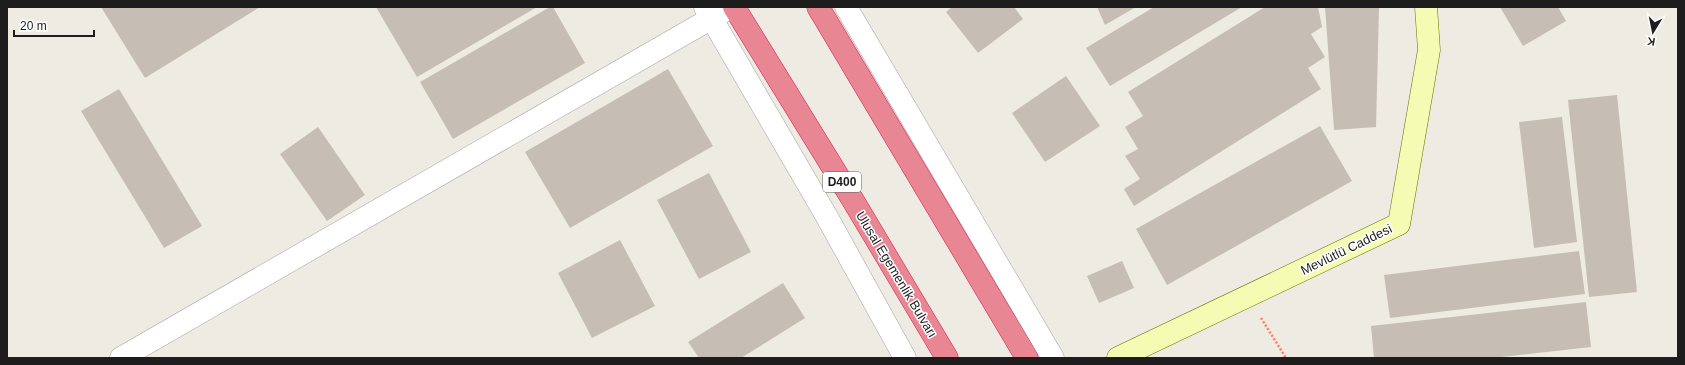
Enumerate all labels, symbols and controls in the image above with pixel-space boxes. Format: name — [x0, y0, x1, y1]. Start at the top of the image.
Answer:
scale bar — [14, 12, 94, 38]
north arrow — [1633, 12, 1673, 52]
text: 20 m — [20, 19, 47, 33]
text: K — [1646, 35, 1656, 48]
road number: D400 — [823, 172, 861, 192]
street label: Ulusal Egemenlik Bulvarı — [853, 208, 940, 340]
street label: Mevlütlü Caddesi — [1298, 221, 1394, 278]

